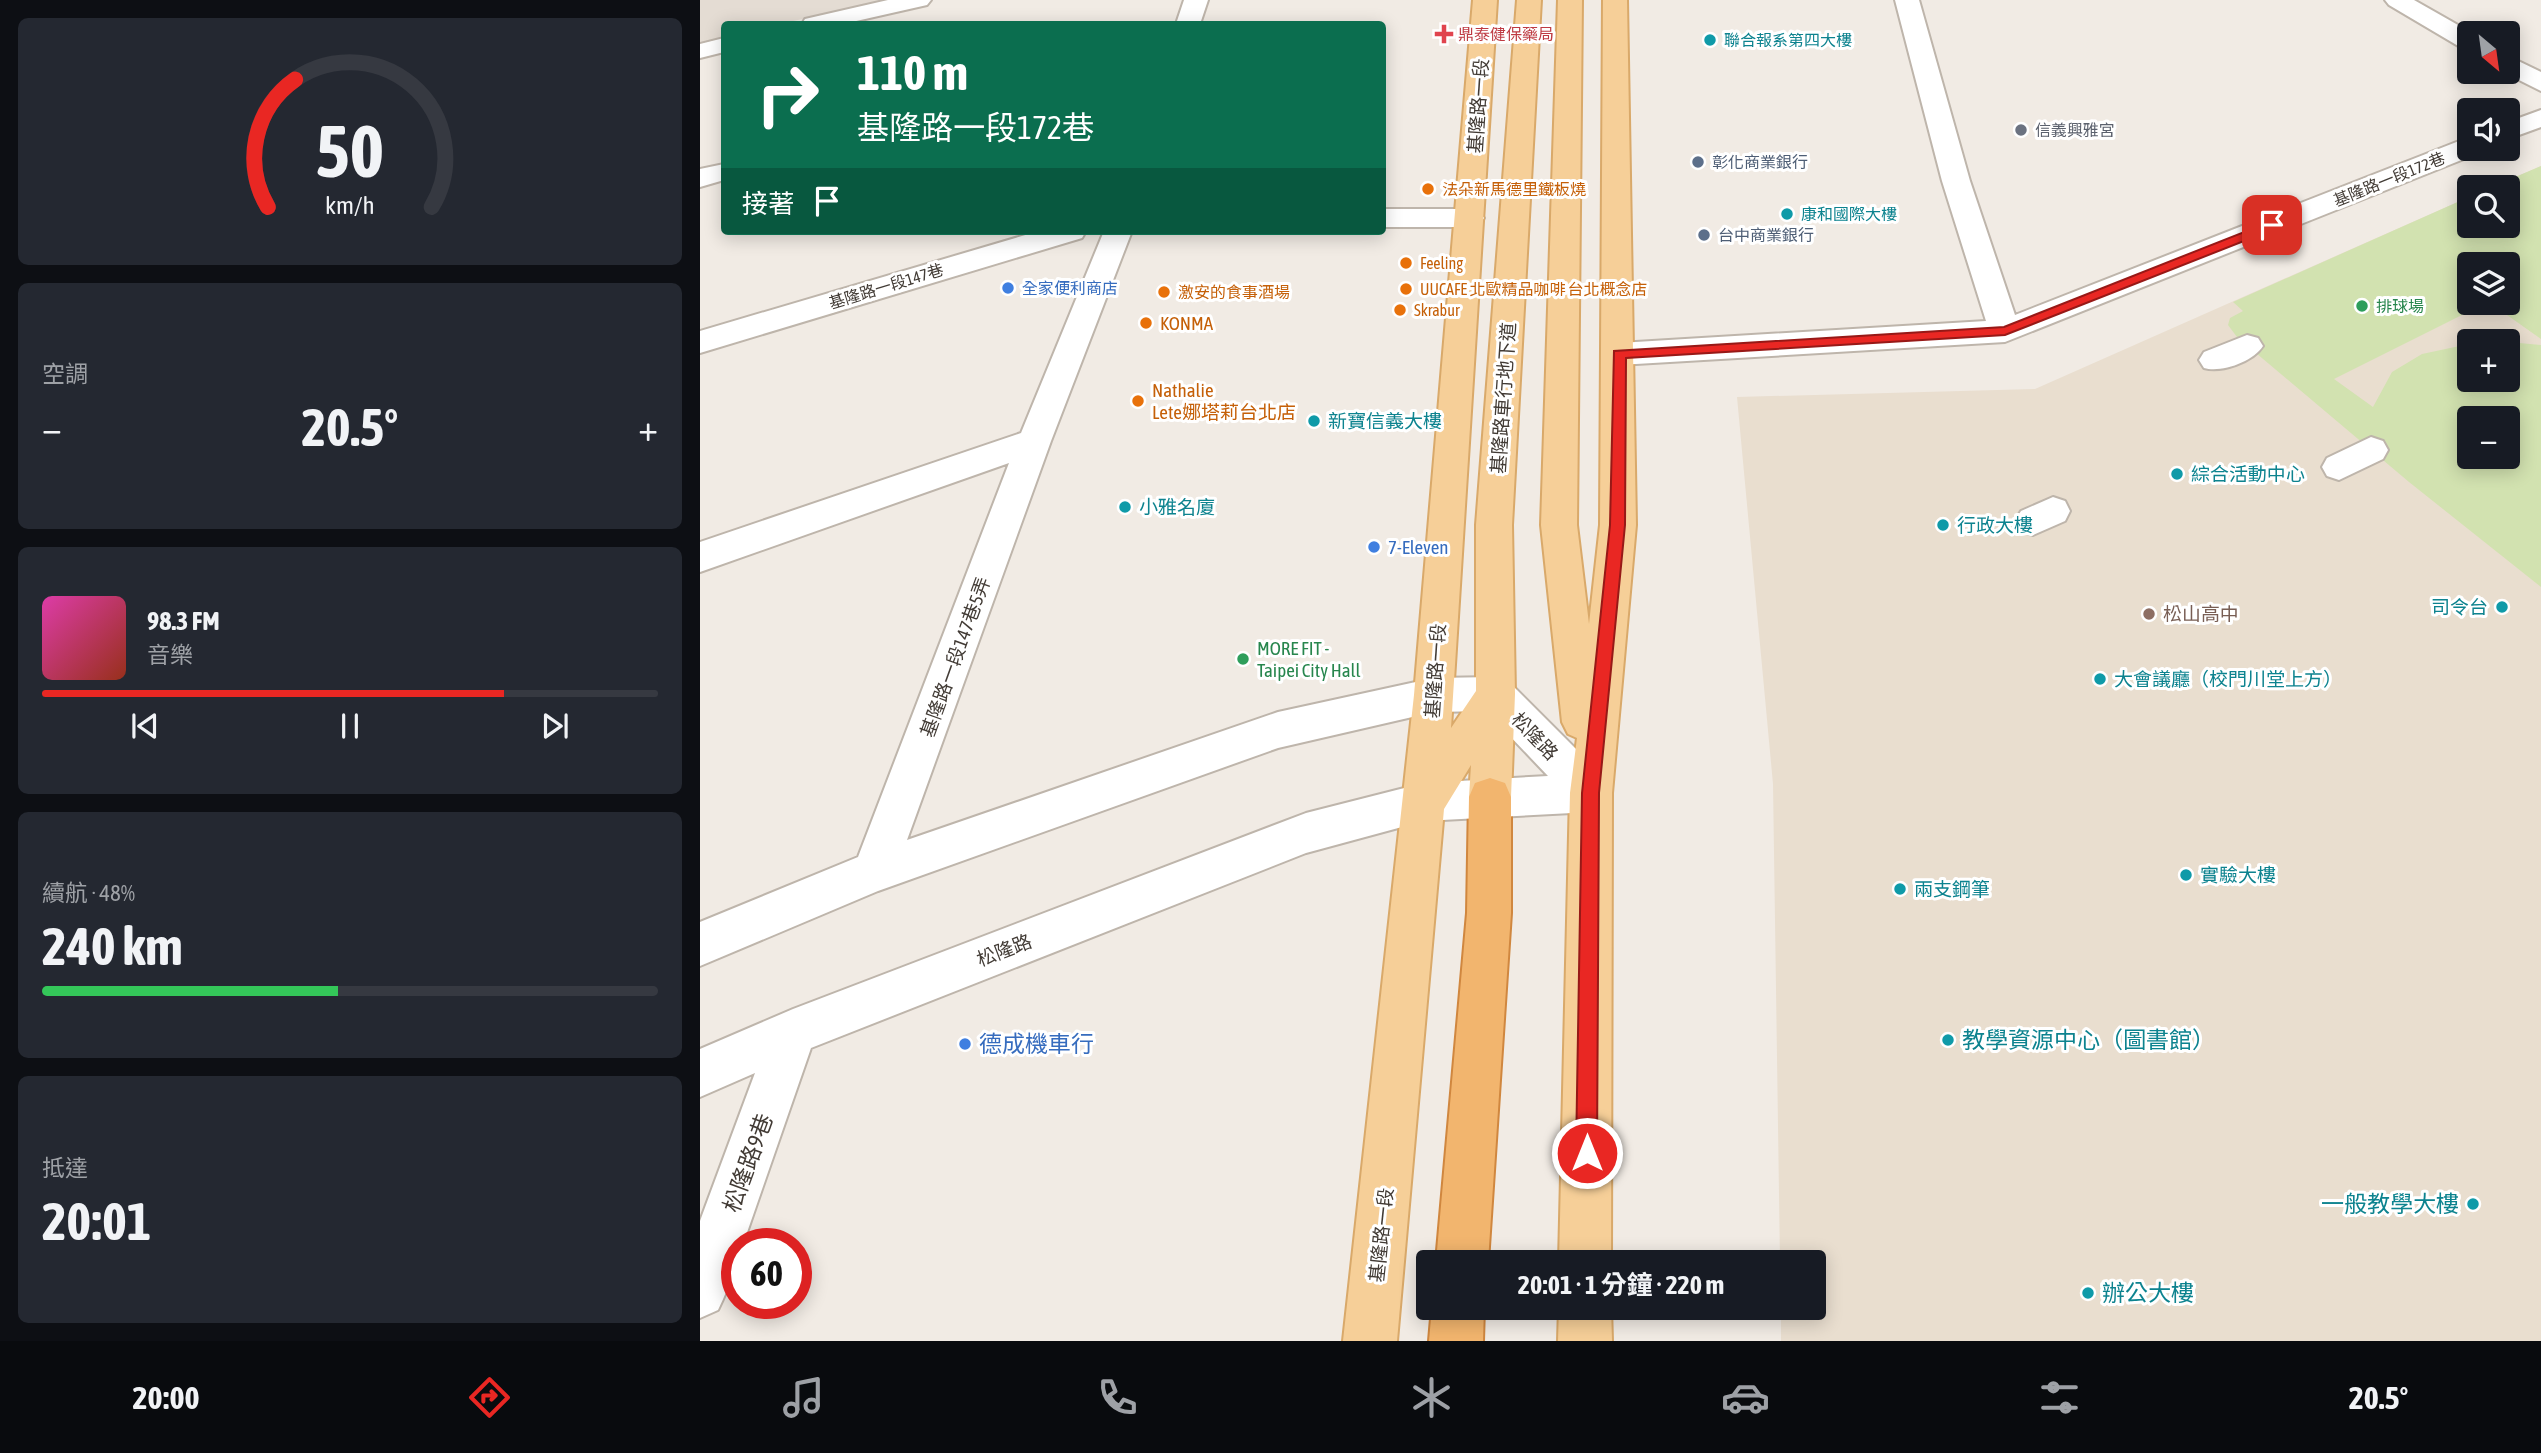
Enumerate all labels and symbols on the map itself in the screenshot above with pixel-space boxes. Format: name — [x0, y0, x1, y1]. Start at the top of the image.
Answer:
north arrow — [2457, 21, 2520, 84]
place label: 鼎泰健保藥局 — [1458, 25, 1554, 43]
marker: 鼎泰健保藥局 — [1436, 26, 1452, 42]
place label: 聯合報系第四大樓 — [1724, 31, 1852, 49]
marker: 聯合報系第四大樓 — [1702, 32, 1718, 48]
street label: 基隆路一段 — [1464, 58, 1492, 154]
place label: 信義興雅宮 — [2035, 121, 2115, 139]
marker: 信義興雅宮 — [2013, 122, 2029, 138]
street label: 基隆路一段172巷 — [2331, 148, 2447, 210]
place label: 彰化商業銀行 — [1712, 153, 1808, 171]
marker: 彰化商業銀行 — [1690, 154, 1706, 170]
place label: 法朵新馬德里鐵板燒 — [1442, 180, 1586, 198]
marker: 法朵新馬德里鐵板燒 — [1420, 181, 1436, 197]
pin — [2242, 195, 2302, 255]
place label: 康和國際大樓 — [1801, 205, 1897, 223]
marker: 康和國際大樓 — [1779, 206, 1795, 222]
place label: 台中商業銀行 — [1718, 226, 1814, 244]
marker: 台中商業銀行 — [1696, 227, 1712, 243]
place label: Feeling — [1420, 254, 1463, 273]
marker: Feeling — [1398, 255, 1414, 271]
street label: 基隆路一段147巷 — [827, 260, 945, 312]
place label: 全家便利商店 — [1022, 279, 1118, 297]
marker: 全家便利商店 — [1000, 280, 1016, 296]
place label: UUCAFE 北歐精品咖啡 台北概念店 — [1420, 280, 1648, 298]
marker: UUCAFE 北歐精品咖啡 台北概念店 — [1398, 281, 1414, 297]
place label: 激安的食事酒場 — [1178, 283, 1290, 301]
marker: 激安的食事酒場 — [1156, 284, 1172, 300]
place label: 排球場 — [2376, 297, 2424, 315]
marker: 排球場 — [2354, 298, 2370, 314]
place label: Skrabur — [1414, 301, 1460, 319]
marker: Skrabur — [1392, 302, 1408, 318]
place label: KONMA — [1160, 312, 1214, 334]
marker: KONMA — [1138, 315, 1154, 331]
street label: 基隆路車行地下道 — [1487, 321, 1519, 475]
place label: Nathalie Lete娜塔莉台北店 — [1152, 379, 1296, 423]
marker: Nathalie Lete娜塔莉台北店 — [1130, 393, 1146, 409]
place label: 新寶信義大樓 — [1328, 410, 1442, 432]
marker: 新寶信義大樓 — [1306, 413, 1322, 429]
place label: 綜合活動中心 — [2191, 463, 2305, 485]
marker: 綜合活動中心 — [2169, 466, 2185, 482]
place label: 小雅名廈 — [1139, 496, 1215, 518]
marker: 小雅名廈 — [1117, 499, 1133, 515]
place label: 行政大樓 — [1957, 514, 2033, 536]
marker: 行政大樓 — [1935, 517, 1951, 533]
place label: 7-Eleven — [1388, 536, 1449, 558]
marker: 7-Eleven — [1366, 539, 1382, 555]
street label: 基隆路一段147巷5弄 — [916, 574, 994, 740]
place label: 司令台 — [2431, 596, 2488, 618]
marker: 司令台 — [2494, 599, 2510, 615]
place label: 松山高中 — [2163, 603, 2239, 625]
marker: 松山高中 — [2141, 606, 2157, 622]
street label: 基隆路一段 — [1421, 623, 1449, 719]
place label: MORE FIT - Taipei City Hall — [1257, 637, 1361, 681]
marker: MORE FIT - Taipei City Hall — [1235, 651, 1251, 667]
place label: 大會議廳（校門川堂上方） — [2114, 668, 2342, 690]
marker: 大會議廳（校門川堂上方） — [2092, 671, 2108, 687]
street label: 松隆路 — [1507, 708, 1563, 764]
place label: 實驗大樓 — [2200, 864, 2276, 886]
marker: 實驗大樓 — [2178, 867, 2194, 883]
place label: 兩支鋼筆 — [1914, 878, 1990, 900]
marker: 兩支鋼筆 — [1892, 881, 1908, 897]
street label: 松隆路 — [973, 930, 1035, 970]
place label: 教學資源中心（圖書館） — [1962, 1027, 2215, 1053]
place label: 德成機車行 — [979, 1031, 1094, 1057]
marker: 教學資源中心（圖書館） — [1940, 1032, 1956, 1048]
marker: 德成機車行 — [957, 1036, 973, 1052]
street label: 松隆路9巷 — [718, 1110, 778, 1216]
position arrow — [1550, 1116, 1624, 1190]
street label: 基隆路一段 — [1365, 1187, 1397, 1283]
place label: 一般教學大樓 — [2321, 1191, 2459, 1217]
marker: 一般教學大樓 — [2465, 1196, 2481, 1212]
speed limit sign: 60 — [721, 1228, 812, 1319]
place label: 辦公大樓 — [2102, 1280, 2194, 1306]
marker: 辦公大樓 — [2080, 1285, 2096, 1301]

